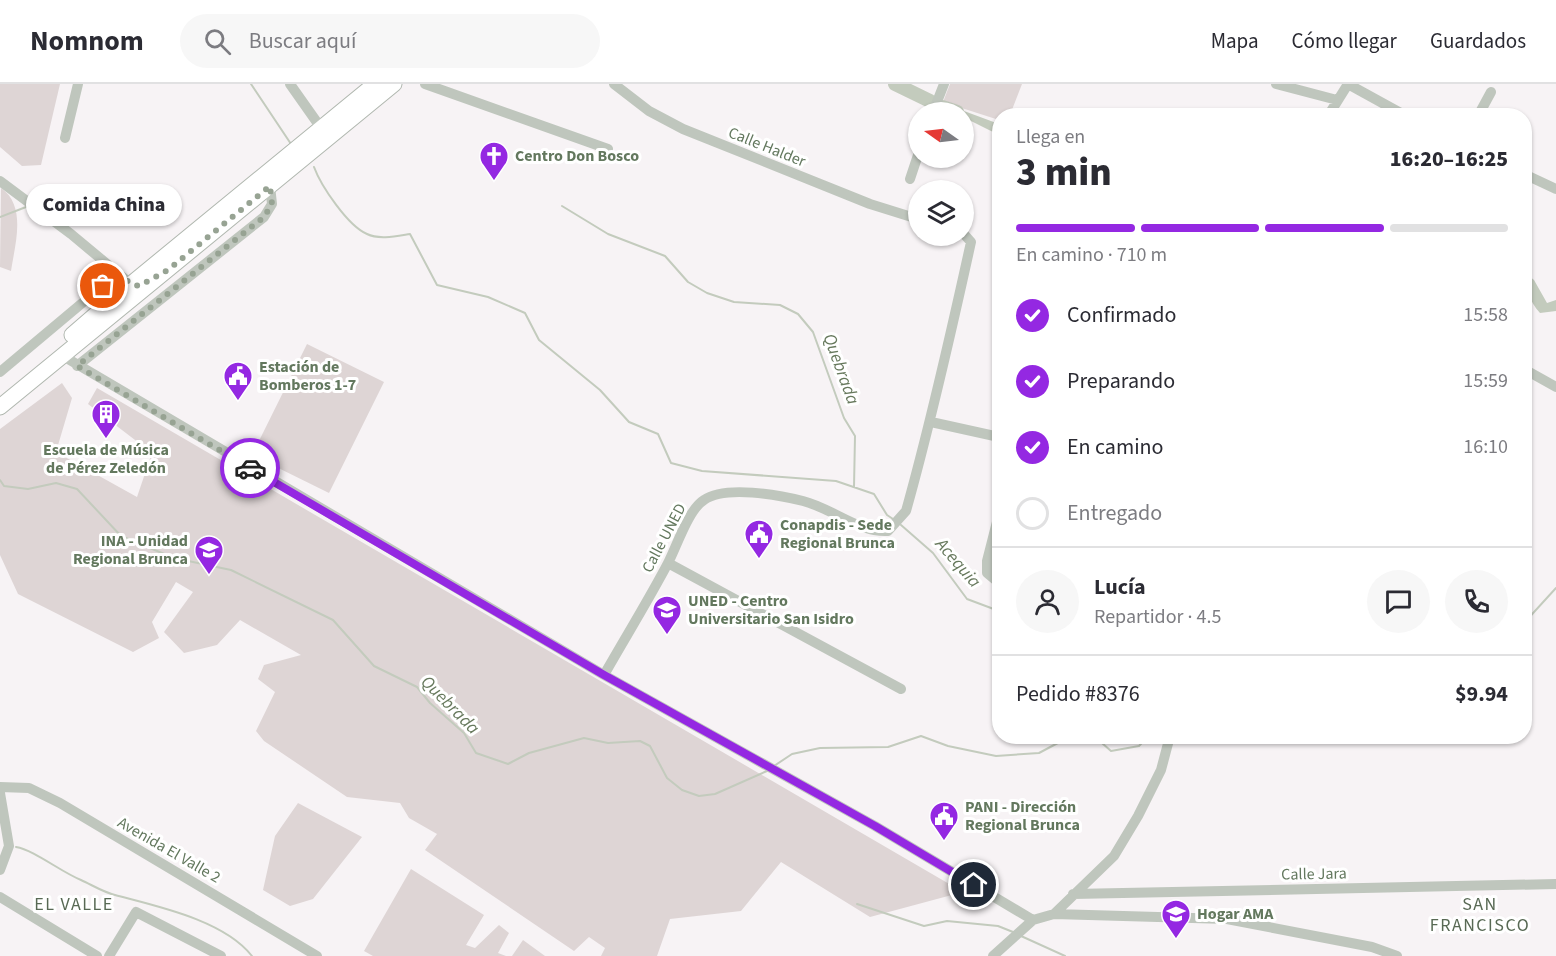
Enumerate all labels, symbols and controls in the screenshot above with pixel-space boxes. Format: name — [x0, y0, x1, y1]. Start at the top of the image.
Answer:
search box — [180, 14, 600, 68]
text: Nomnom — [30, 21, 144, 61]
icon: search — [201, 25, 234, 58]
text: Buscar aquí — [249, 25, 356, 57]
text: Mapa — [1211, 26, 1259, 56]
text: Cómo llegar — [1292, 26, 1397, 56]
text: Guardados — [1430, 26, 1526, 56]
north arrow — [908, 102, 974, 168]
map controls — [908, 102, 974, 246]
street label: Calle Halder — [725, 122, 809, 173]
text: Llega en — [1016, 123, 1085, 151]
church icon: Centro Don Bosco — [478, 140, 510, 182]
text: 16:20–16:25 — [1390, 143, 1508, 175]
place label: Centro Don Bosco — [515, 145, 639, 167]
text: 3 min — [1016, 145, 1112, 201]
button: layers — [908, 180, 974, 246]
callout: Comida China — [25, 184, 181, 226]
text: Comida China — [43, 191, 165, 219]
text: En camino · 710 m — [1016, 241, 1167, 269]
pin — [77, 260, 128, 311]
icon: bag — [86, 269, 119, 302]
icon: check — [1016, 299, 1049, 332]
text: Confirmado — [1067, 299, 1176, 331]
text: 15:58 — [1463, 301, 1508, 329]
water label: Quebrada — [817, 330, 866, 408]
place label: Estación de Bomberos 1-7 — [259, 356, 356, 396]
public building icon: Estación de Bomberos 1-7 — [222, 360, 254, 402]
icon: check — [1016, 365, 1049, 398]
text: Preparando — [1067, 365, 1175, 397]
text: 15:59 — [1463, 367, 1508, 395]
building icon: Escuela de Música de Pérez Zeledón — [90, 398, 122, 440]
icon: check — [1016, 431, 1049, 464]
text: En camino — [1067, 431, 1164, 463]
text: 16:10 — [1463, 433, 1508, 461]
courier — [220, 438, 280, 498]
place label: Escuela de Música de Pérez Zeledón — [43, 439, 169, 479]
icon: car — [234, 452, 267, 485]
text: Entregado — [1067, 497, 1162, 529]
street label: Calle UNED — [637, 499, 691, 576]
place label: Conapdis - Sede Regional Brunca — [780, 514, 895, 554]
public building icon: Conapdis - Sede Regional Brunca — [743, 518, 775, 560]
place label: INA - Unidad Regional Brunca — [73, 530, 188, 570]
water label: Acequia — [929, 532, 987, 593]
school or university icon: INA - Unidad Regional Brunca — [193, 534, 225, 576]
button: person — [1016, 570, 1079, 633]
button: chat — [1367, 570, 1430, 633]
button: phone — [1445, 570, 1508, 633]
text: Lucía — [1094, 571, 1146, 603]
place label: UNED - Centro Universitario San Isidro — [688, 590, 854, 630]
school or university icon: UNED - Centro Universitario San Isidro — [651, 594, 683, 636]
text: Repartidor · 4.5 — [1094, 603, 1221, 631]
water label: Quebrada — [415, 670, 485, 740]
text: Pedido #8376 — [1016, 678, 1140, 710]
text: $9.94 — [1455, 678, 1508, 710]
place label: PANI - Dirección Regional Brunca — [965, 796, 1080, 836]
public building icon: PANI - Dirección Regional Brunca — [928, 800, 960, 842]
street label: Avenida El Valle 2 — [113, 812, 225, 888]
pin — [948, 859, 999, 910]
street label: Calle Jara — [1281, 862, 1347, 886]
icon: home — [957, 868, 990, 901]
district label: EL VALLE — [34, 892, 114, 917]
district label: SAN FRANCISCO — [1430, 892, 1530, 938]
school or university icon: Hogar AMA — [1160, 898, 1192, 940]
place label: Hogar AMA — [1197, 903, 1274, 925]

